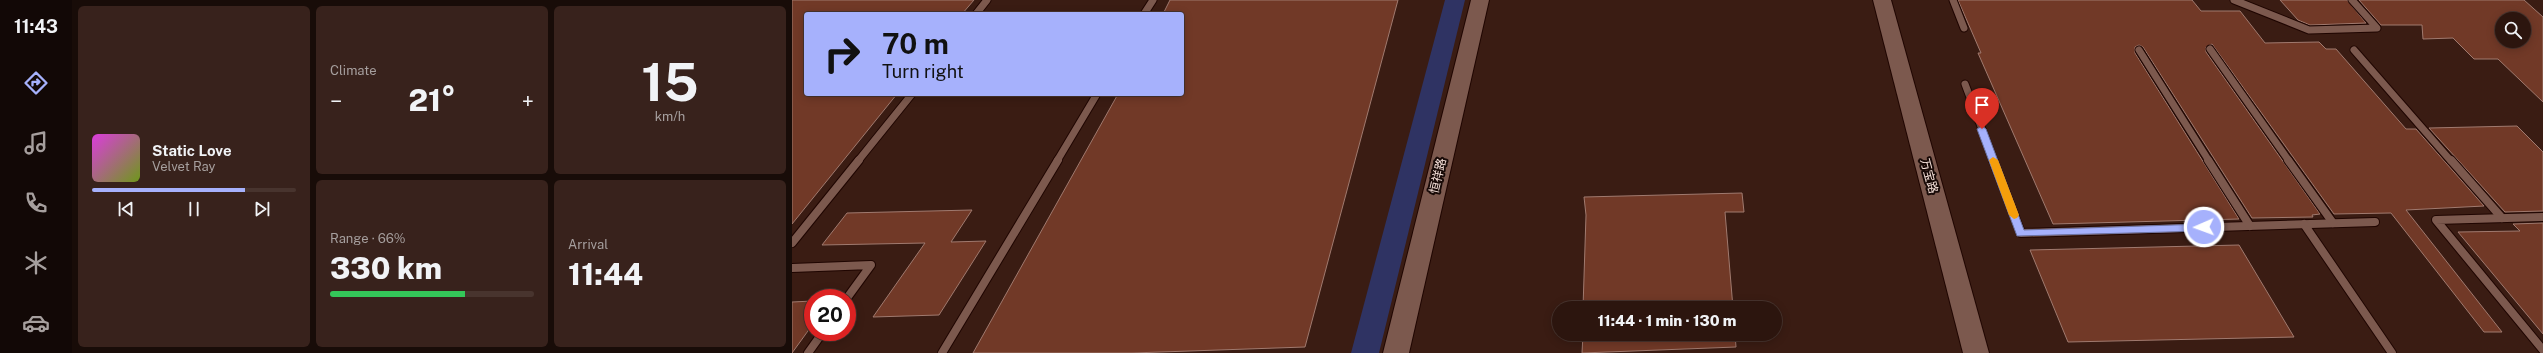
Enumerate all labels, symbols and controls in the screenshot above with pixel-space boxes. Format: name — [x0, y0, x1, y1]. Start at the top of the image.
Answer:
map controls — [2495, 12, 2531, 48]
button: search — [2495, 12, 2531, 48]
text: 11:43 — [14, 16, 58, 37]
text: 70 m — [882, 27, 949, 60]
icon: right — [816, 28, 868, 80]
text: 15 — [641, 52, 699, 113]
text: Turn right — [882, 61, 964, 82]
text: Climate — [330, 63, 377, 78]
icon: directions — [22, 69, 50, 97]
text: 21° — [408, 82, 456, 118]
text: − — [330, 88, 342, 114]
text: + — [522, 88, 534, 114]
pin — [1965, 88, 1999, 129]
icon: arrive — [1971, 94, 1993, 116]
text: km/h — [655, 109, 685, 124]
icon: music — [22, 129, 50, 157]
text: Static Love — [152, 142, 232, 159]
street label: 恒祥路 — [1427, 157, 1449, 195]
street label: 万宝路 — [1918, 157, 1940, 195]
text: Velvet Ray — [152, 159, 216, 174]
icon: phone — [22, 189, 50, 217]
icon: previous — [115, 198, 137, 220]
icon: pause — [183, 198, 205, 220]
icon: next — [251, 198, 273, 220]
position arrow — [2183, 206, 2225, 248]
text: Range · 66% — [330, 231, 406, 246]
text: Arrival — [568, 237, 608, 252]
icon: climate — [22, 249, 50, 277]
text: 330 km — [330, 250, 442, 286]
text: 11:44 — [568, 256, 643, 292]
speed limit sign: 20 — [804, 289, 856, 341]
icon: car — [22, 309, 50, 337]
text: 11:44 · 1 min · 130 m — [1598, 312, 1736, 329]

